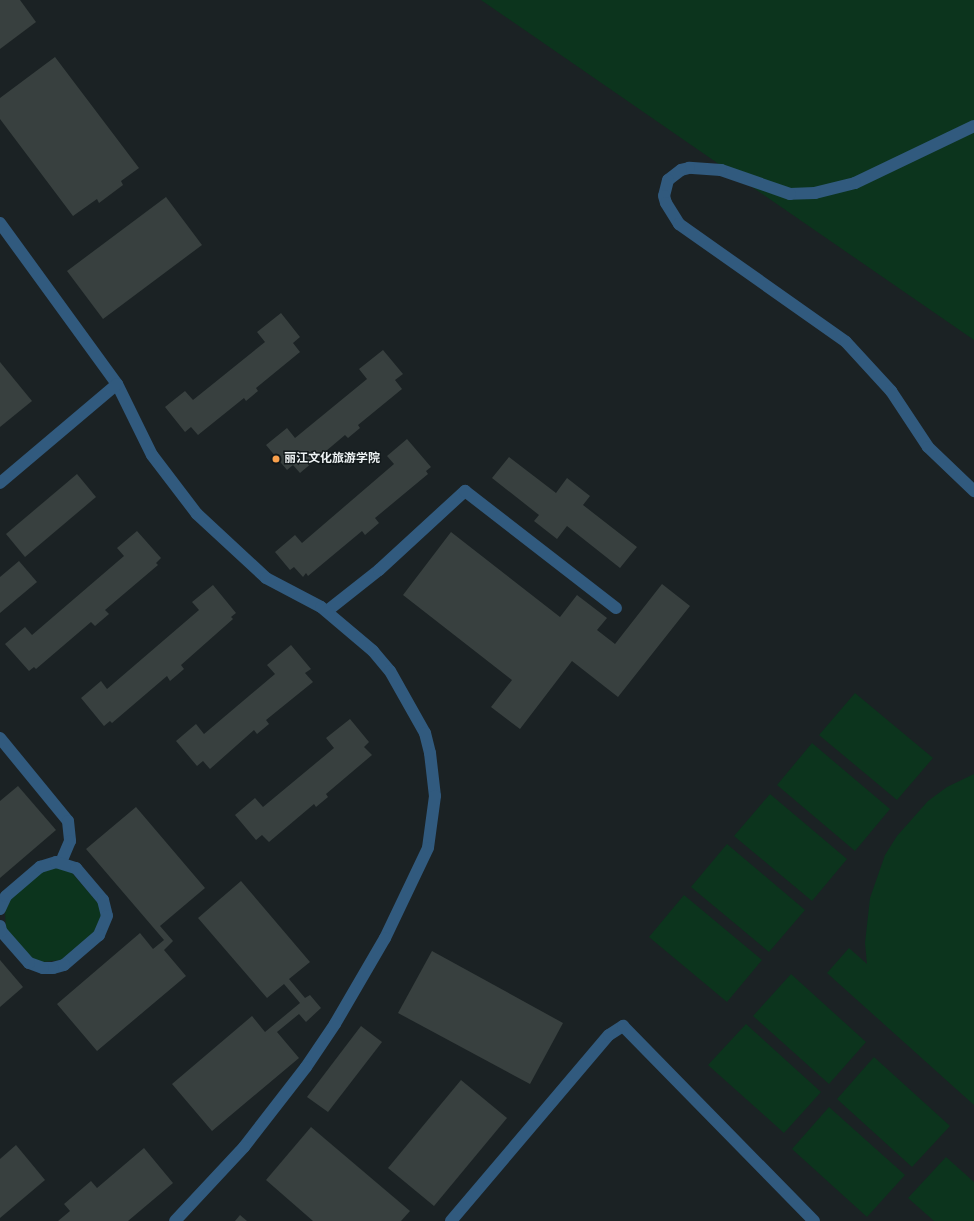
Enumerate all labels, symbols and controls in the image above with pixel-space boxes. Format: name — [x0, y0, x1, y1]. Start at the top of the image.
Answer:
place label: 丽江文化旅游学院 — [284, 452, 380, 466]
marker: 丽江文化旅游学院 — [271, 454, 281, 464]

